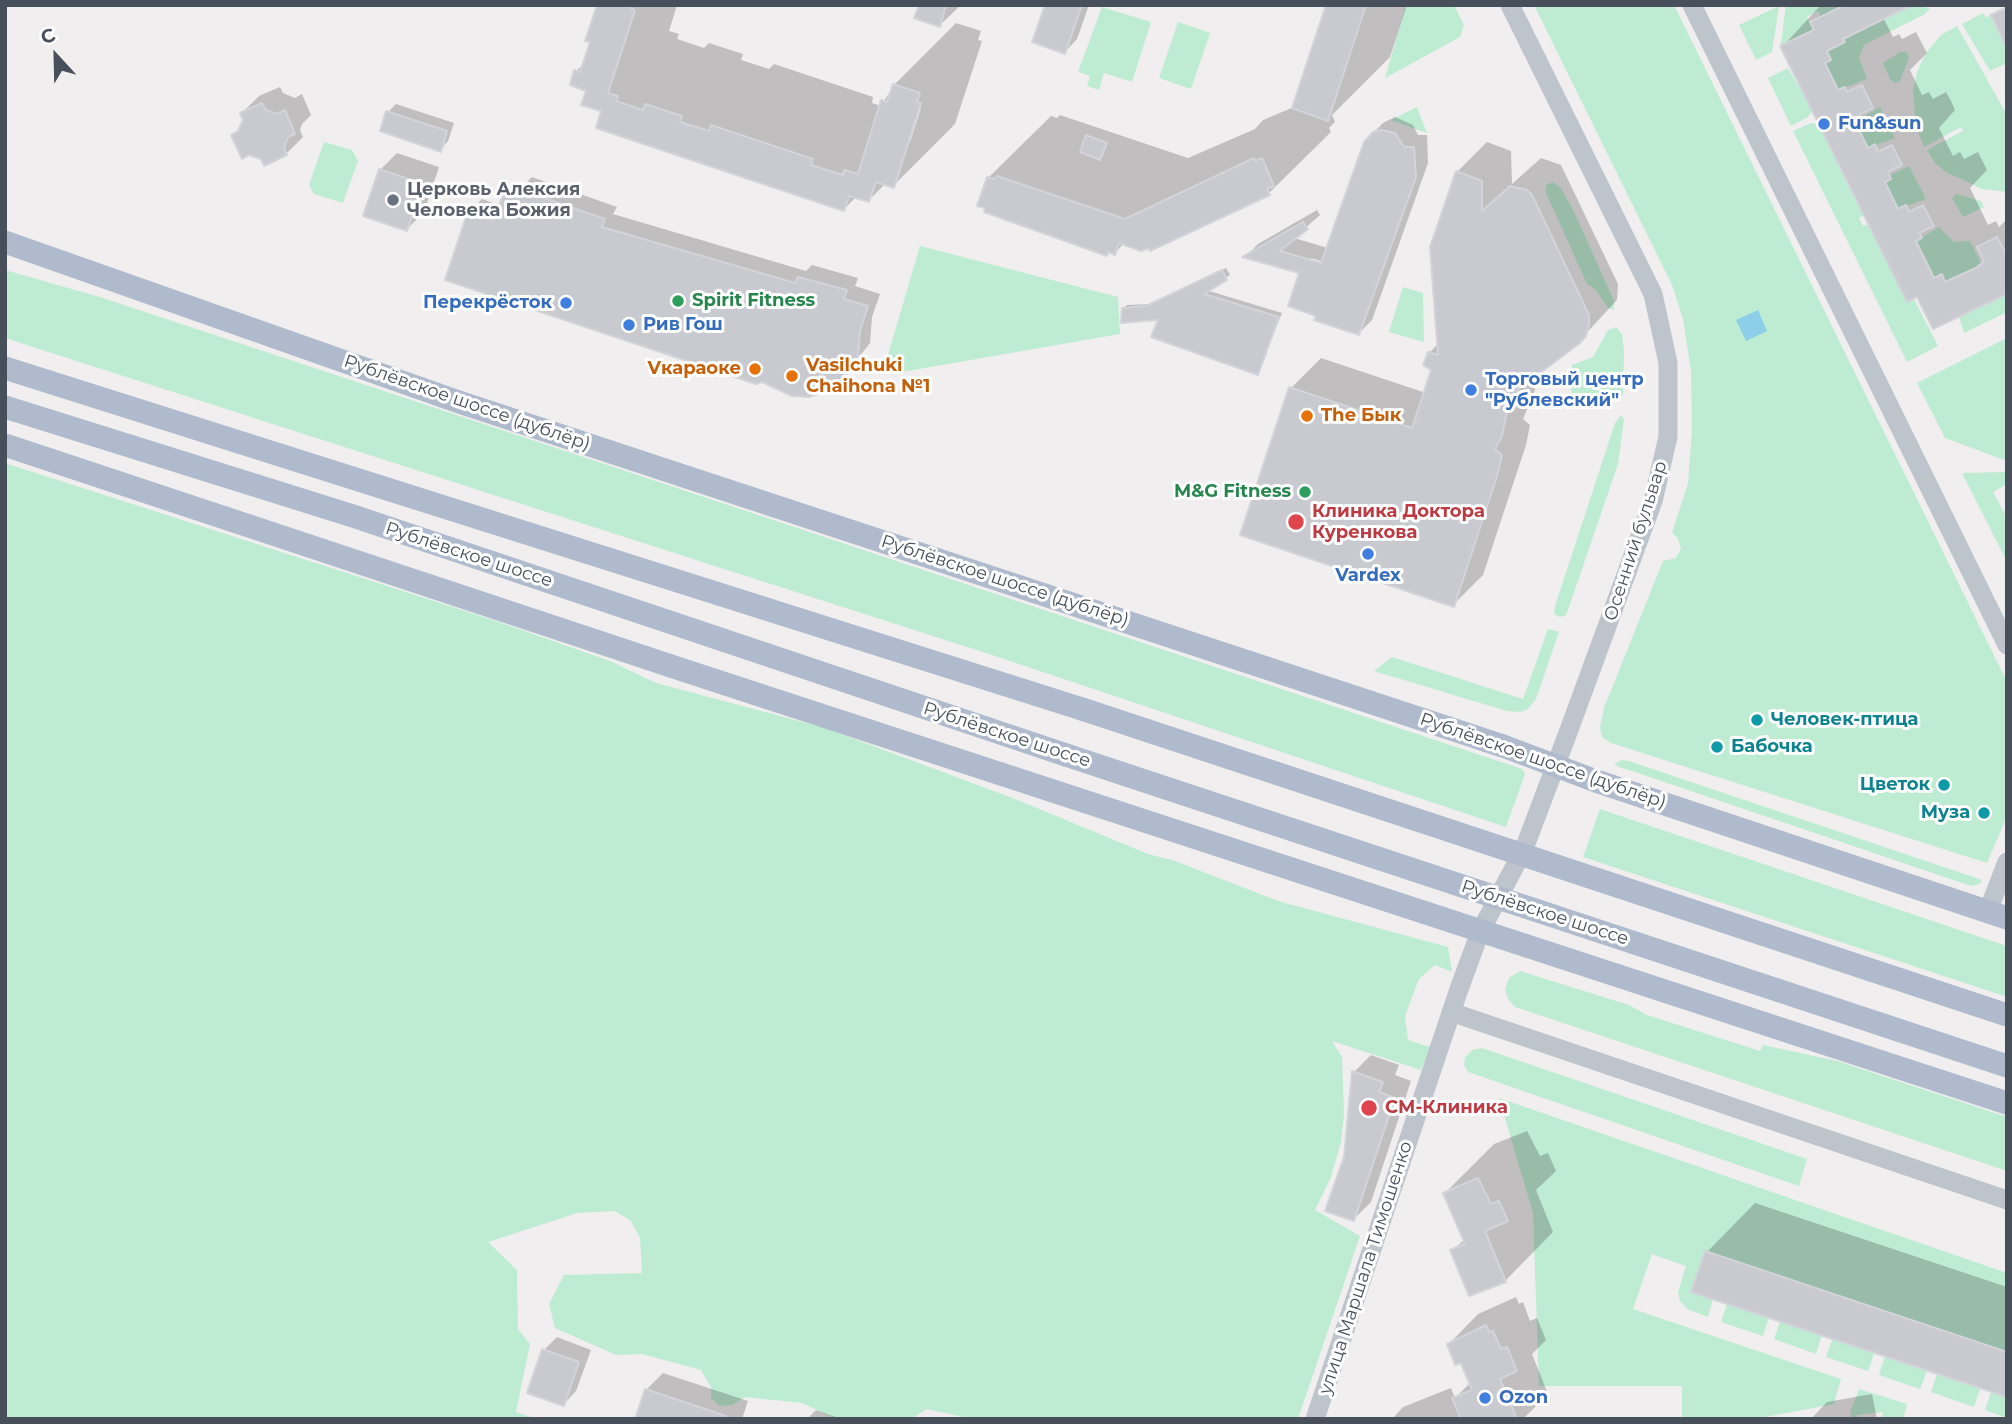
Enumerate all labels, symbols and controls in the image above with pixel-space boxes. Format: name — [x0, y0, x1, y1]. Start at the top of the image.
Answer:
north arrow — [21, 21, 91, 91]
text: С — [37, 23, 59, 49]
place label: Fun&sun — [1838, 113, 1922, 135]
marker: Fun&sun — [1816, 116, 1832, 132]
place label: Церковь Алексия Человека Божия — [407, 179, 580, 222]
marker: Церковь Алексия Человека Божия — [385, 192, 401, 208]
place label: Spirit Fitness — [692, 290, 815, 312]
place label: Перекрёсток — [423, 292, 552, 314]
marker: Spirit Fitness — [670, 293, 686, 309]
marker: Перекрёсток — [558, 295, 574, 311]
place label: Рив Гош — [643, 314, 723, 336]
marker: Рив Гош — [621, 317, 637, 333]
street label: Рублёвское шоссе (дублёр) — [341, 351, 593, 455]
place label: Vasilchuki Chaihona №1 — [806, 355, 930, 398]
place label: Vкараоке — [647, 358, 741, 380]
marker: Vкараоке — [747, 361, 763, 377]
marker: Vasilchuki Chaihona №1 — [784, 368, 800, 384]
place label: Торговый центр "Рублевский" — [1485, 369, 1644, 412]
marker: Торговый центр "Рублевский" — [1463, 382, 1479, 398]
place label: The Бык — [1321, 405, 1401, 427]
marker: The Бык — [1299, 408, 1315, 424]
street label: Осенний бульвар — [1600, 458, 1672, 624]
place label: M&G Fitness — [1174, 481, 1291, 503]
marker: M&G Fitness — [1297, 484, 1313, 500]
place label: Клиника Доктора Куренкова — [1312, 501, 1485, 544]
marker: Клиника Доктора Куренкова — [1286, 512, 1306, 532]
street label: Рублёвское шоссе — [383, 518, 555, 592]
street label: Рублёвское шоссе (дублёр) — [878, 531, 1132, 631]
marker: Vardex — [1360, 546, 1376, 562]
place label: Vardex — [1335, 565, 1401, 587]
street label: Рублёвское шоссе — [921, 698, 1093, 772]
street label: Рублёвское шоссе (дублёр) — [1417, 709, 1669, 813]
place label: Человек-птица — [1771, 709, 1918, 731]
marker: Человек-птица — [1749, 712, 1765, 728]
place label: Бабочка — [1731, 736, 1813, 758]
marker: Бабочка — [1709, 739, 1725, 755]
place label: Цветок — [1860, 774, 1930, 796]
marker: Цветок — [1936, 777, 1952, 793]
place label: Муза — [1921, 802, 1970, 824]
marker: Муза — [1976, 805, 1992, 821]
street label: Рублёвское шоссе — [1459, 876, 1631, 950]
place label: СМ-Клиника — [1385, 1097, 1508, 1119]
marker: СМ-Клиника — [1359, 1098, 1379, 1118]
street label: улица Маршала Тимошенко — [1315, 1139, 1417, 1397]
place label: Ozon — [1499, 1387, 1548, 1409]
marker: Ozon — [1477, 1390, 1493, 1406]

